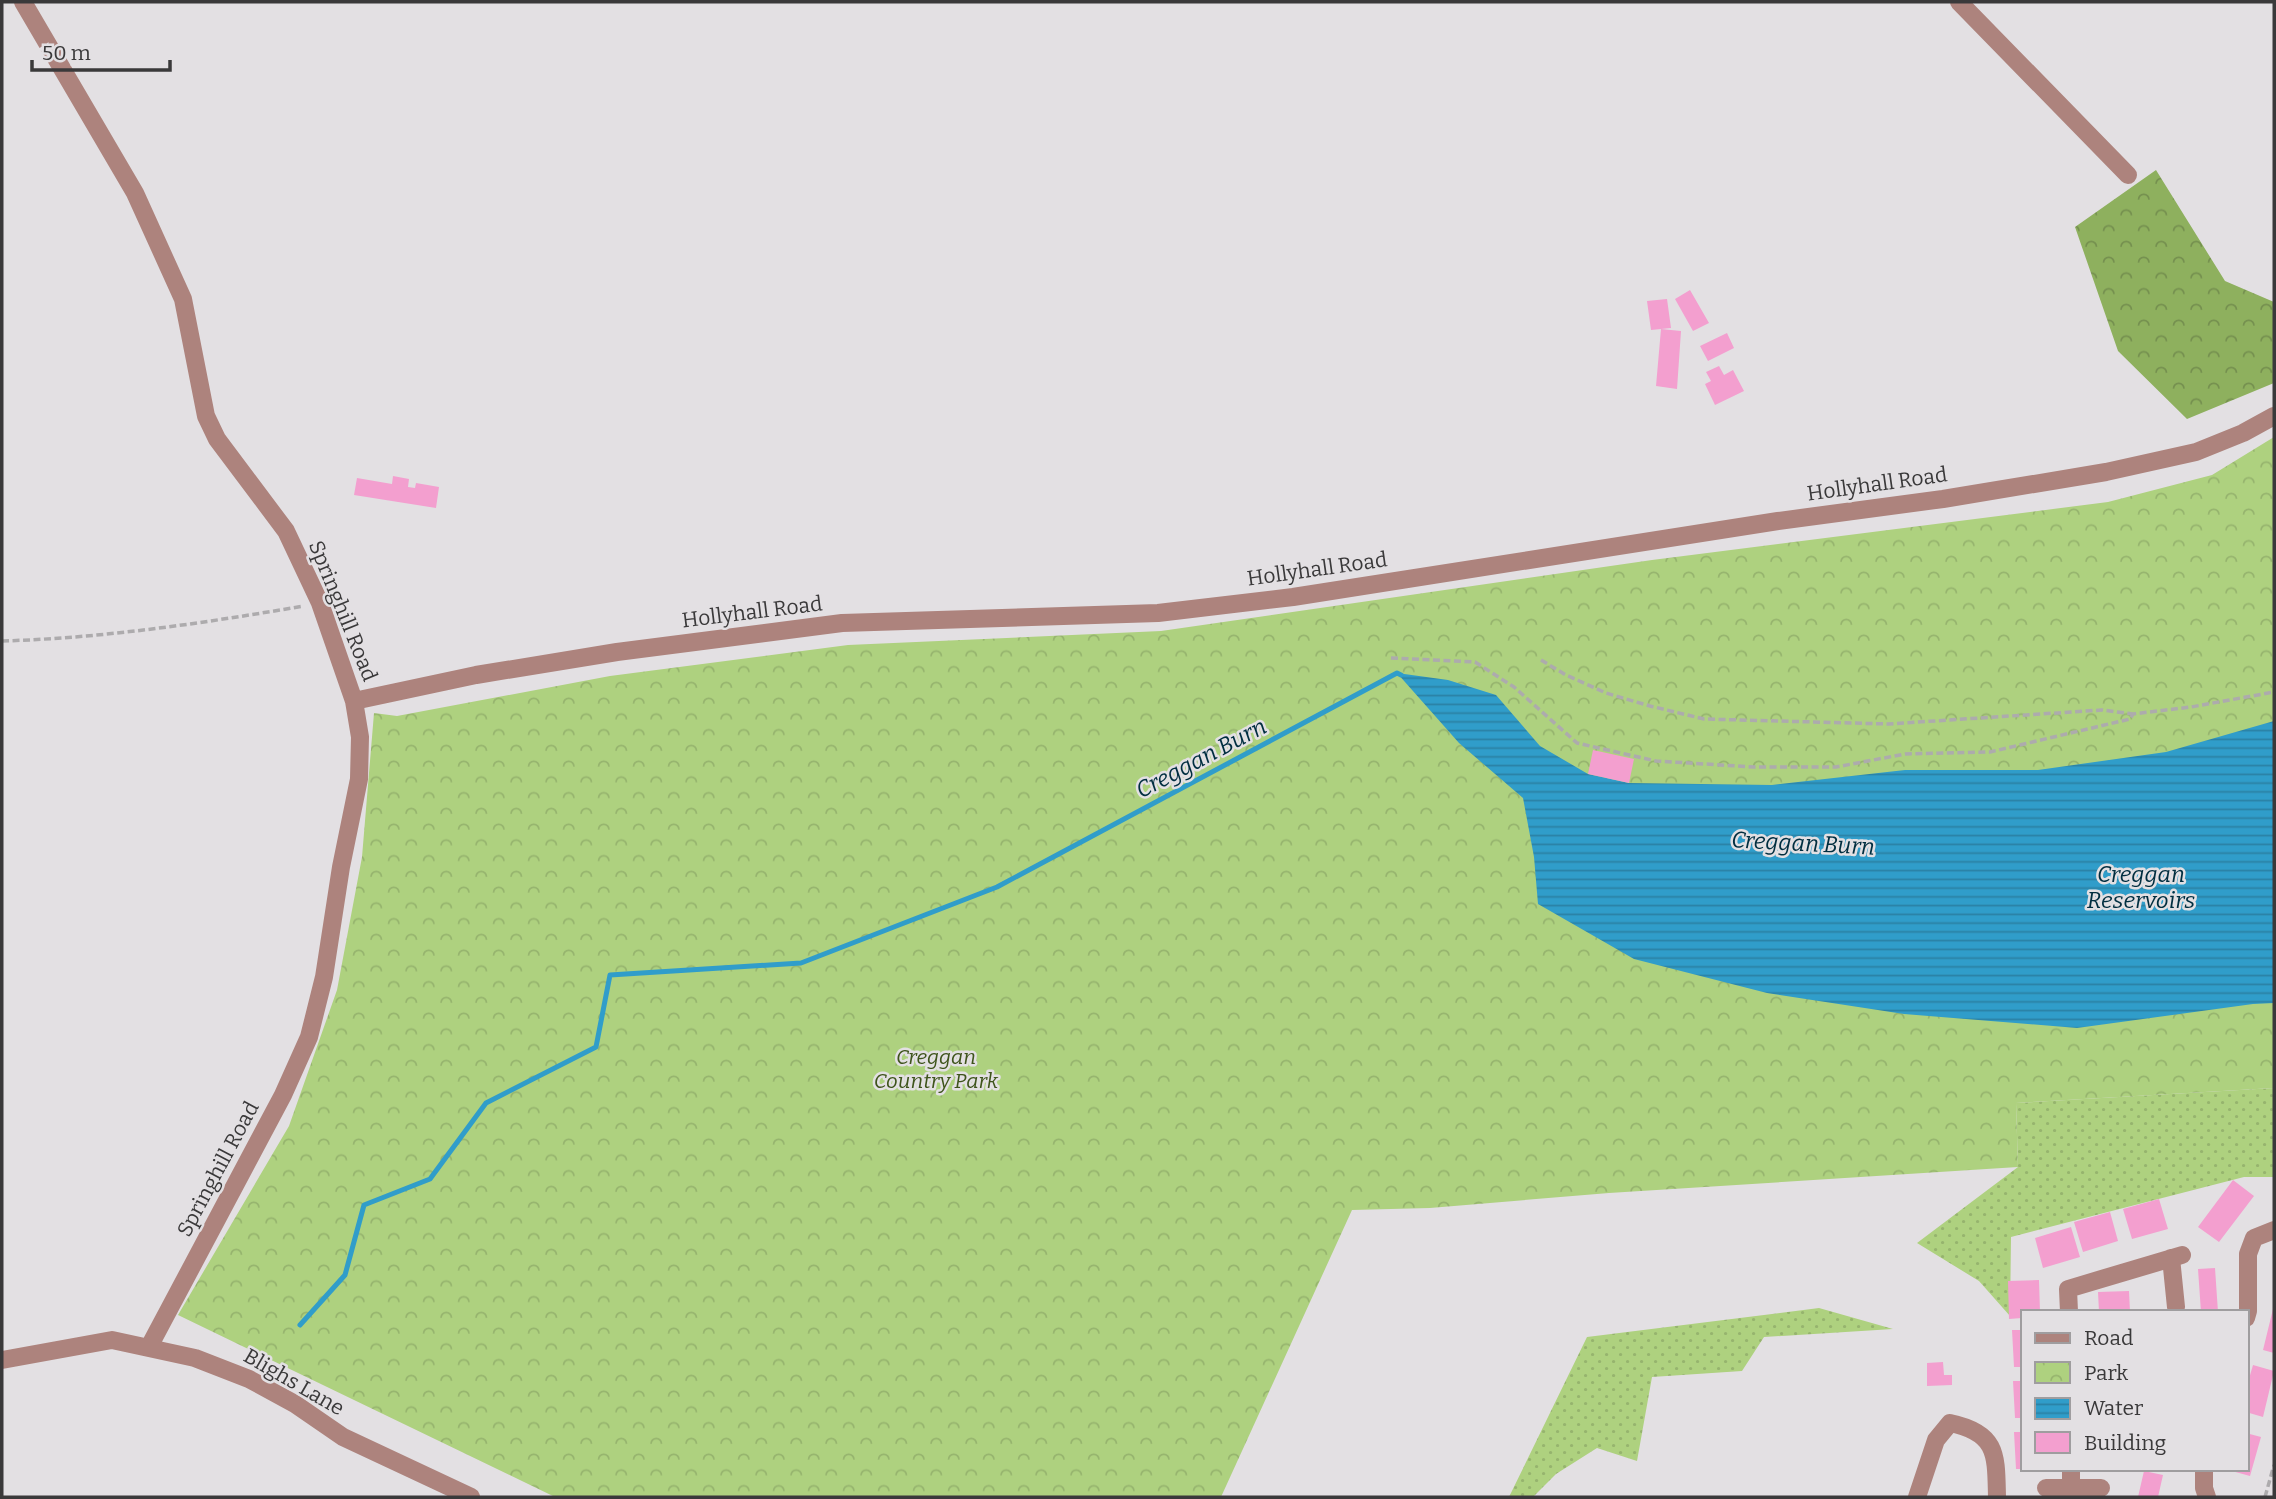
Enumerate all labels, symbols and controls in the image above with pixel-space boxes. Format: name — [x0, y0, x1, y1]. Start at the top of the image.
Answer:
scale bar — [32, 28, 170, 72]
text: 50 m — [42, 40, 91, 66]
street label: Hollyhall Road — [1805, 461, 1949, 507]
street label: Springhill Road — [303, 537, 383, 685]
street label: Hollyhall Road — [1245, 546, 1389, 592]
street label: Hollyhall Road — [680, 590, 824, 634]
water label: Creggan Burn — [1131, 712, 1271, 804]
water label: Creggan Burn — [1731, 825, 1875, 861]
water label: Creggan Reservoirs — [2087, 860, 2195, 914]
park label: Creggan Country Park — [874, 1044, 999, 1094]
street label: Springhill Road — [171, 1097, 265, 1241]
legend — [2021, 1310, 2248, 1471]
text: Road — [2084, 1325, 2133, 1351]
street label: Blighs Lane — [239, 1343, 349, 1421]
text: Park — [2084, 1360, 2128, 1386]
text: Water — [2084, 1395, 2143, 1421]
text: Building — [2084, 1430, 2167, 1456]

